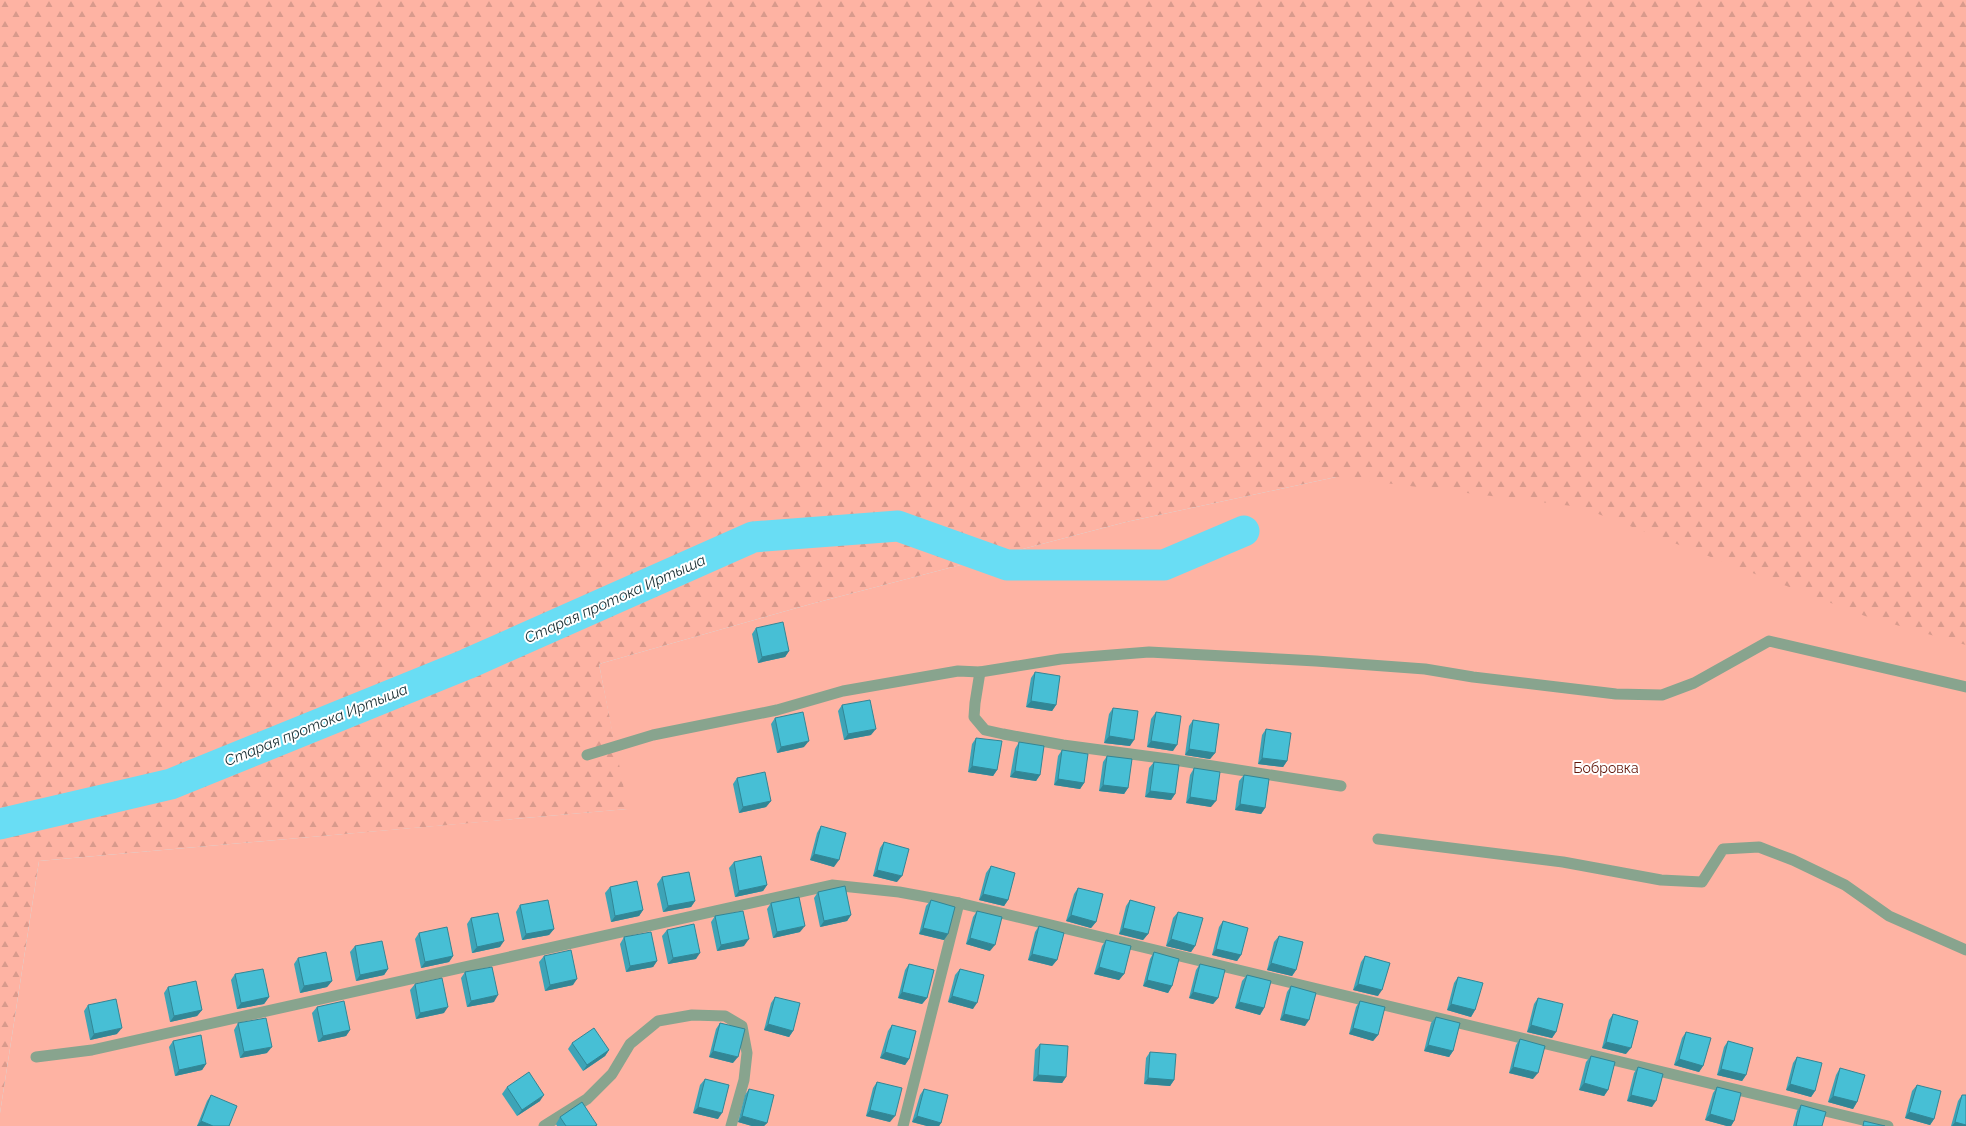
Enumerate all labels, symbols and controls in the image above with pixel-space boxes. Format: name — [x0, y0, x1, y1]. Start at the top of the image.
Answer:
water label: Старая протока Иртыша — [522, 551, 708, 647]
water label: Старая протока Иртыша — [222, 680, 410, 770]
park label: Бобровка — [1573, 760, 1639, 776]

